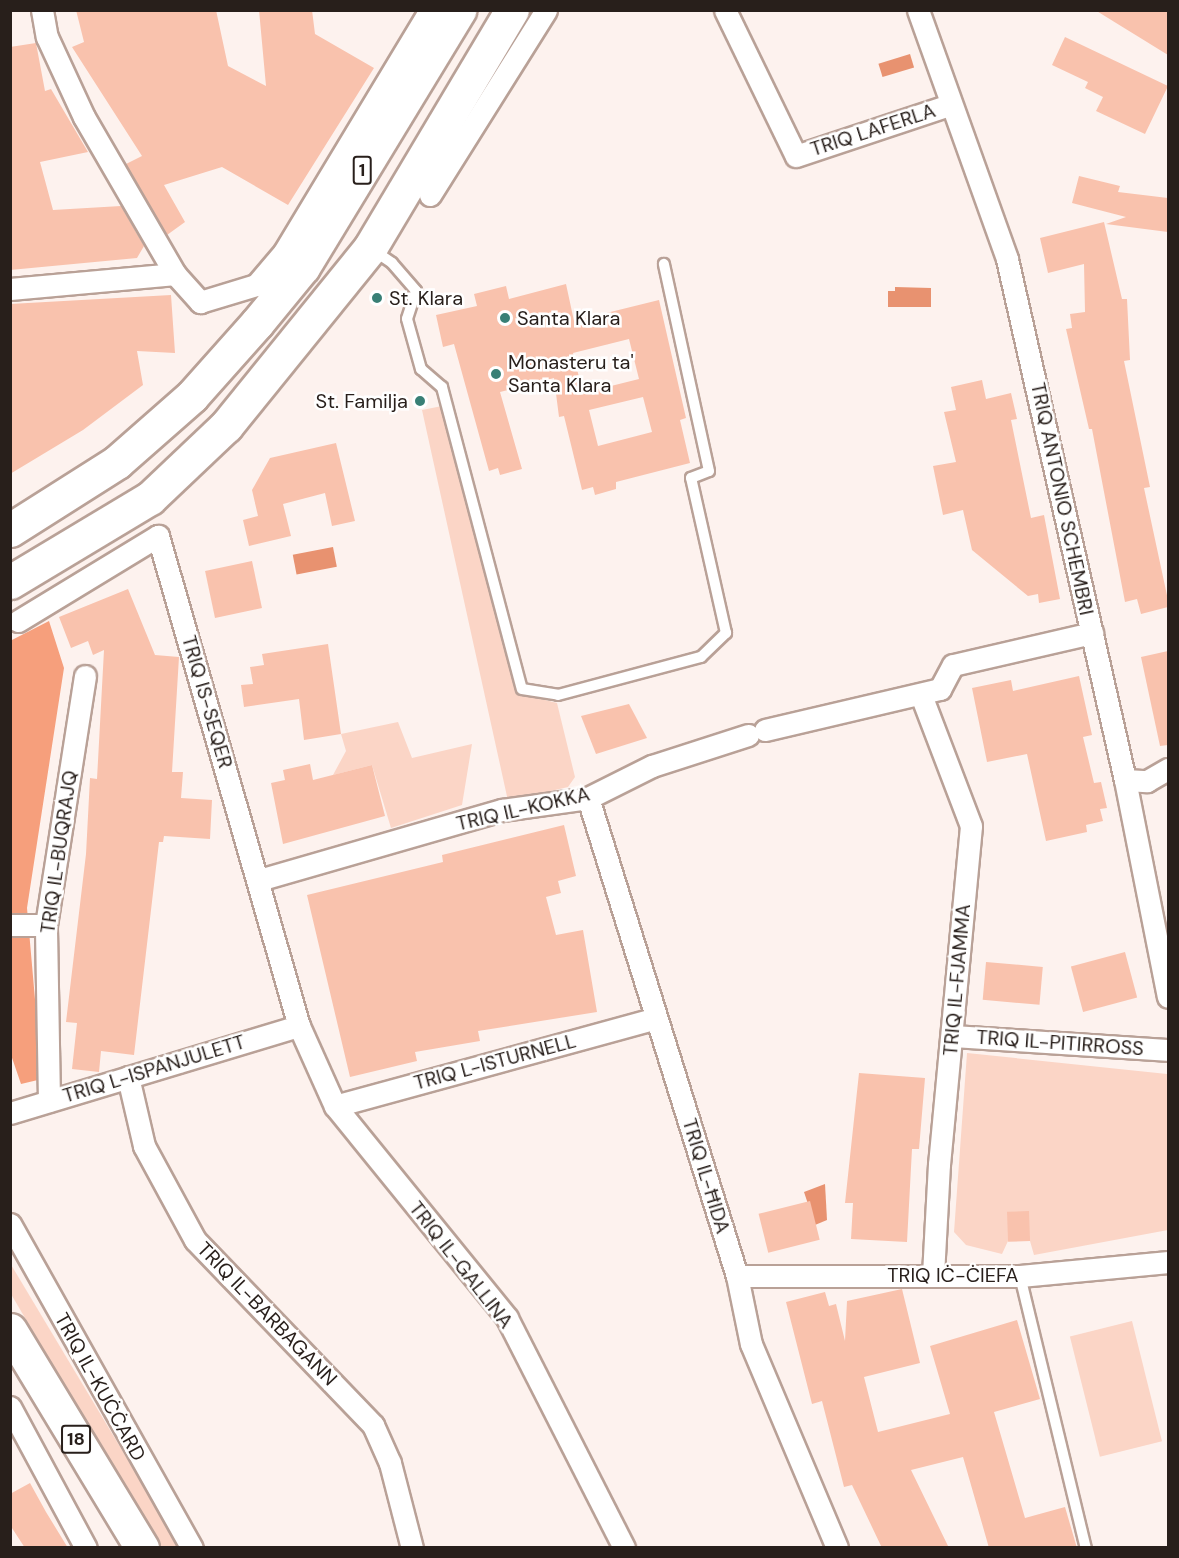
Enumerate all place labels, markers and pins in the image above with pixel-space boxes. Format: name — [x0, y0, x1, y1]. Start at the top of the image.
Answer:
place label: St. Klara — [389, 286, 463, 310]
marker: St. Klara — [370, 291, 384, 305]
place label: Santa Klara — [517, 306, 620, 330]
marker: Santa Klara — [498, 311, 512, 325]
place label: Monasteru ta' Santa Klara — [508, 350, 634, 397]
marker: Monasteru ta' Santa Klara — [489, 367, 503, 381]
place label: St. Familja — [316, 389, 408, 413]
marker: St. Familja — [413, 394, 427, 408]

